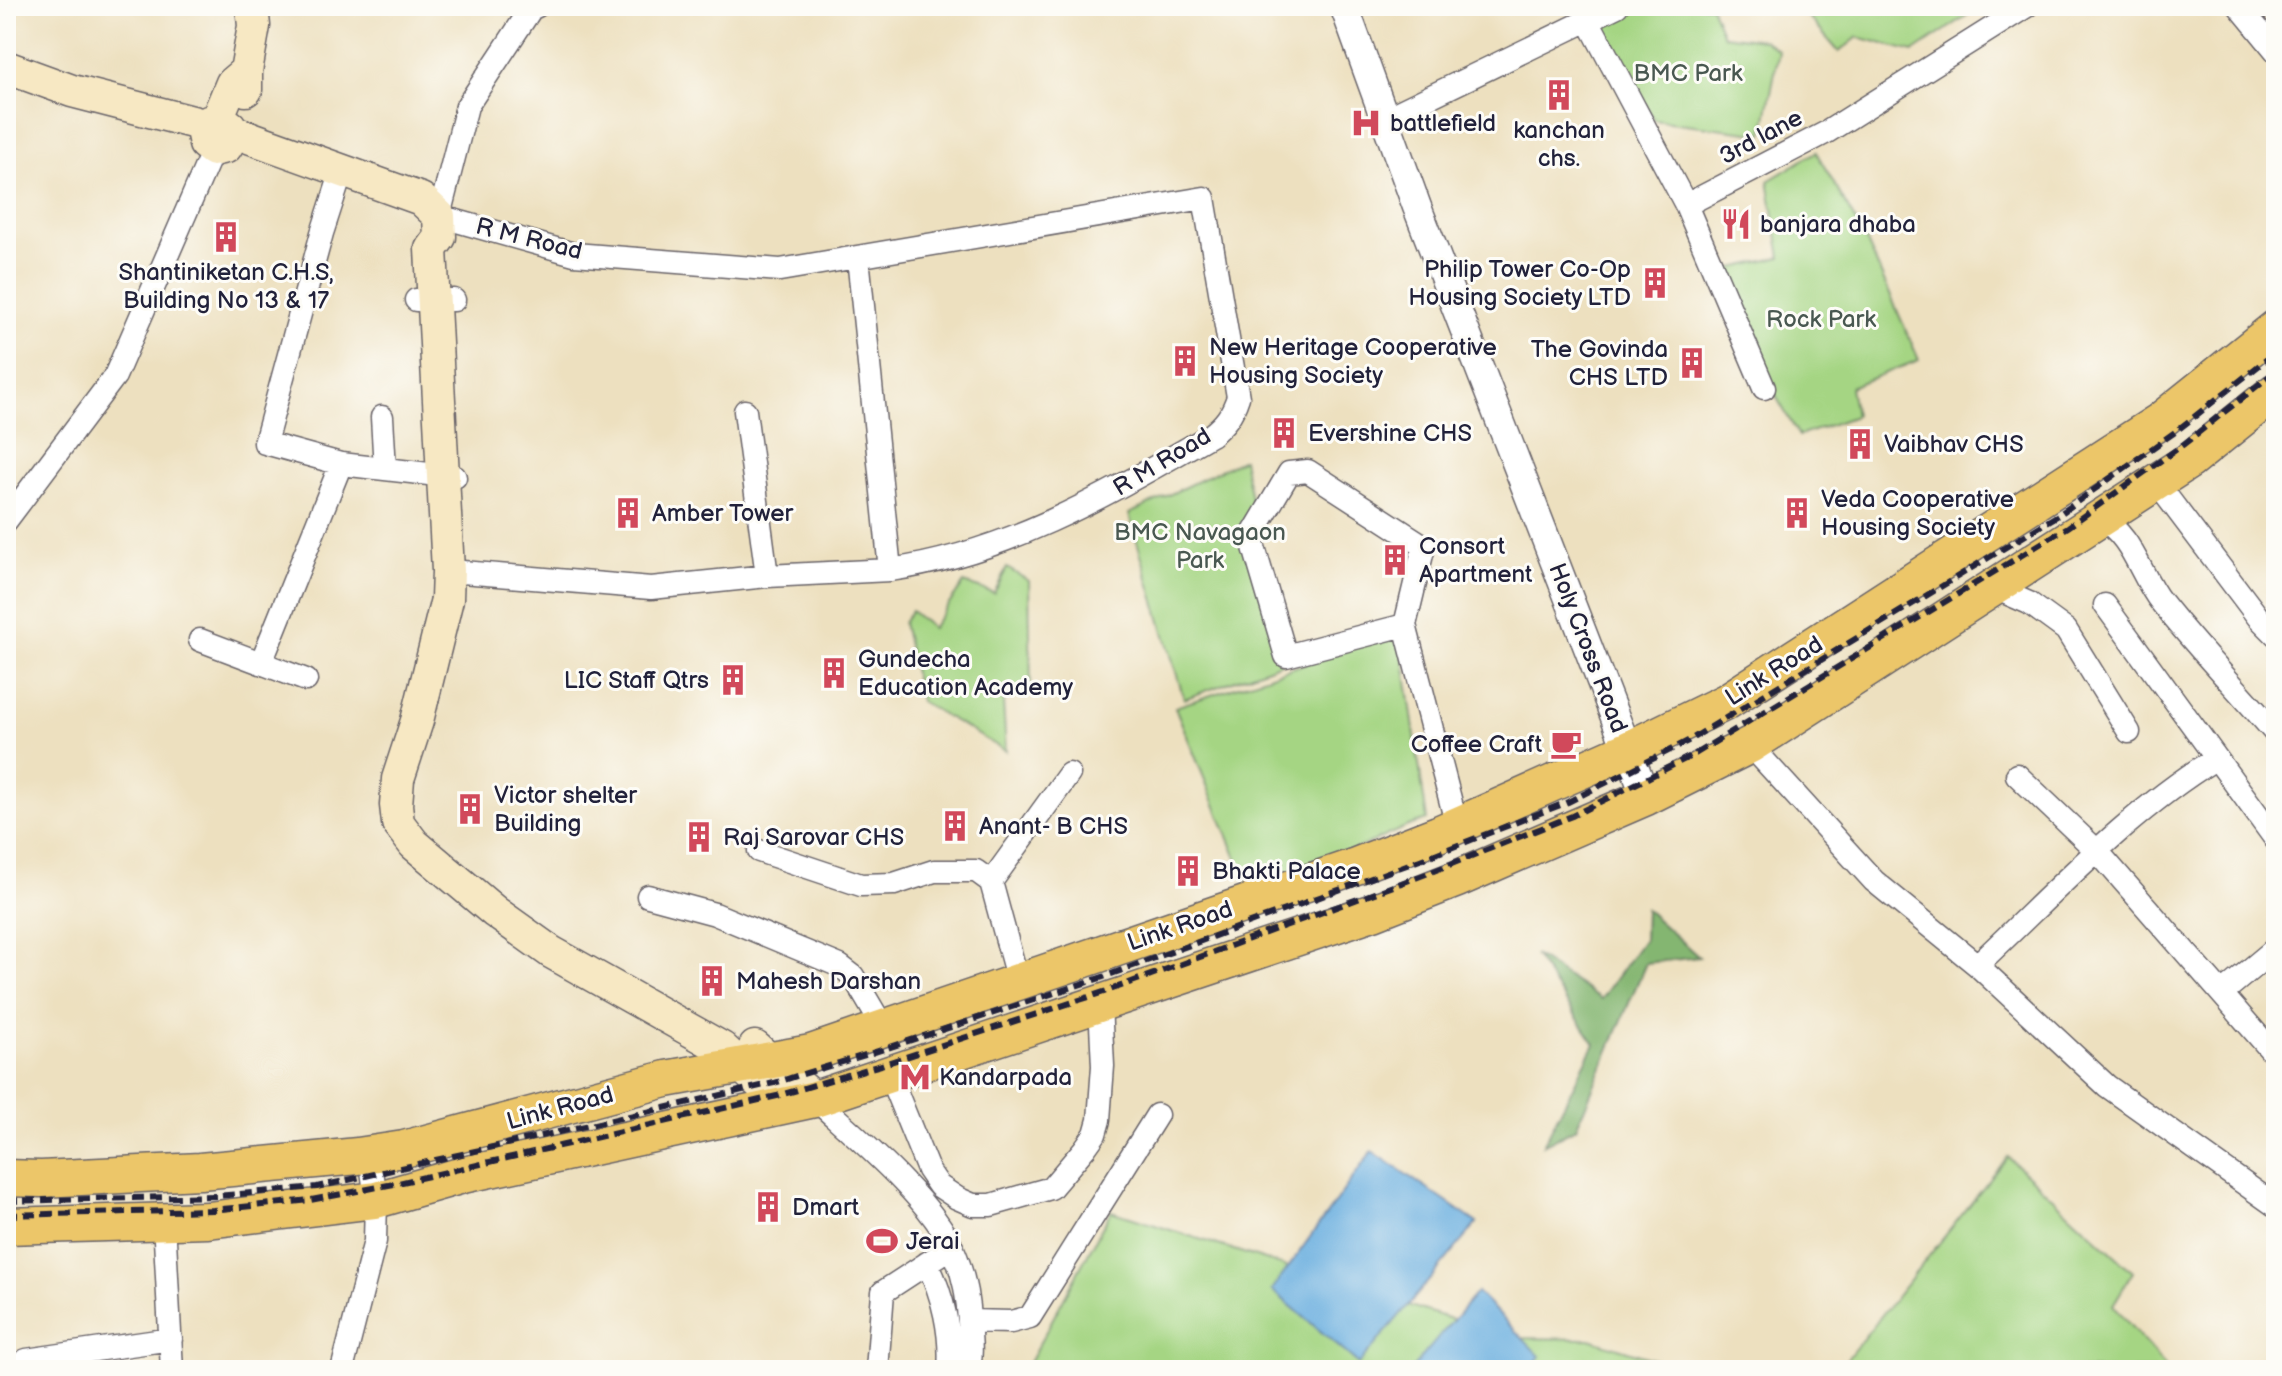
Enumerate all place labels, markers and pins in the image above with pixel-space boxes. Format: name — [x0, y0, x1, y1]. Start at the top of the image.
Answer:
building icon: kanchan chs. — [1542, 78, 1576, 112]
hospital icon: battlefield — [1349, 106, 1383, 140]
place label: battlefield — [1390, 109, 1496, 138]
place label: kanchan chs. — [1513, 116, 1605, 173]
restaurant icon: banjara dhaba — [1719, 207, 1753, 241]
place label: banjara dhaba — [1760, 210, 1916, 239]
building icon: Shantiniketan C.H.S, Building No 13 & 17 — [209, 220, 243, 254]
place label: Philip Tower Co-Op Housing Society LTD — [1408, 255, 1631, 312]
place label: Shantiniketan C.H.S, Building No 13 & 17 — [118, 258, 334, 315]
building icon: Philip Tower Co-Op Housing Society LTD — [1638, 266, 1672, 300]
place label: New Heritage Cooperative Housing Society — [1209, 333, 1497, 390]
place label: The Govinda CHS LTD — [1531, 335, 1668, 392]
building icon: New Heritage Cooperative Housing Society — [1168, 344, 1202, 378]
building icon: The Govinda CHS LTD — [1675, 346, 1709, 380]
building icon: Evershine CHS — [1267, 416, 1301, 450]
place label: Evershine CHS — [1308, 419, 1472, 448]
building icon: Vaibhav CHS — [1843, 427, 1877, 461]
place label: Vaibhav CHS — [1884, 430, 2024, 459]
place label: Veda Cooperative Housing Society — [1821, 485, 2014, 542]
building icon: Amber Tower — [611, 496, 645, 530]
building icon: Veda Cooperative Housing Society — [1780, 496, 1814, 530]
place label: Amber Tower — [652, 499, 793, 528]
place label: Consort Apartment — [1419, 532, 1533, 589]
building icon: Consort Apartment — [1378, 543, 1412, 577]
place label: Gundecha Education Academy — [858, 645, 1073, 702]
building icon: Gundecha Education Academy — [817, 656, 851, 690]
building icon: LIC Staff Qtrs — [716, 663, 750, 697]
place label: LIC Staff Qtrs — [564, 666, 709, 695]
cafe icon: Coffee Craft — [1549, 727, 1583, 761]
place label: Coffee Craft — [1411, 730, 1543, 759]
place label: Victor shelter Building — [494, 781, 637, 838]
building icon: Victor shelter Building — [453, 792, 487, 826]
building icon: Anant- B CHS — [938, 809, 972, 843]
place label: Anant- B CHS — [979, 812, 1128, 841]
building icon: Raj Sarovar CHS — [682, 820, 716, 854]
place label: Raj Sarovar CHS — [723, 823, 904, 852]
building icon: Bhakti Palace — [1171, 854, 1205, 888]
place label: Bhakti Palace — [1212, 857, 1361, 886]
building icon: Mahesh Darshan — [695, 964, 729, 998]
place label: Mahesh Darshan — [736, 967, 921, 996]
metro station icon: Kandarpada — [898, 1060, 932, 1094]
place label: Kandarpada — [939, 1063, 1072, 1092]
building icon: Dmart — [751, 1190, 785, 1224]
place label: Dmart — [792, 1193, 860, 1222]
sports icon: Jerai — [865, 1224, 899, 1258]
place label: Jerai — [906, 1227, 960, 1256]

